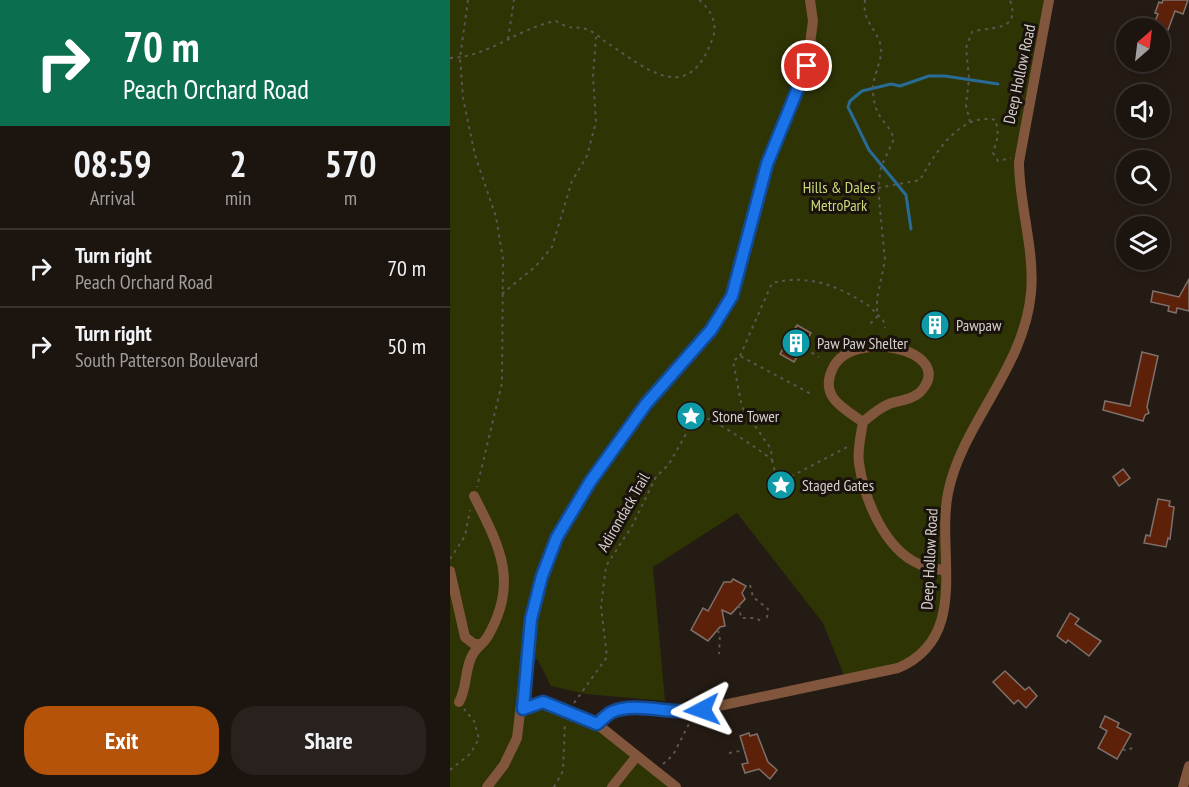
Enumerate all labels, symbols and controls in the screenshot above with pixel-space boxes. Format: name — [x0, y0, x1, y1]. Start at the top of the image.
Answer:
north arrow — [1116, 18, 1170, 72]
map controls — [1116, 18, 1170, 270]
text: 70 m — [123, 19, 200, 74]
street label: Deep Hollow Road — [999, 22, 1039, 126]
icon: right — [24, 24, 102, 102]
pin — [781, 40, 832, 91]
icon: arrive — [790, 49, 823, 82]
text: Peach Orchard Road — [123, 72, 309, 106]
button: sound — [1116, 84, 1170, 138]
text: 08:59 — [74, 140, 151, 187]
text: 2 — [229, 140, 247, 187]
text: 570 — [325, 140, 376, 187]
button: search — [1116, 150, 1170, 204]
park label: Hills & Dales MetroPark — [803, 177, 875, 215]
text: Arrival — [90, 185, 135, 211]
text: min — [225, 185, 251, 211]
text: m — [344, 185, 357, 211]
button: layers — [1116, 216, 1170, 270]
text: Turn right — [75, 241, 152, 269]
icon: right — [24, 252, 57, 285]
text: 70 m — [387, 254, 426, 282]
text: Peach Orchard Road — [75, 269, 213, 295]
building icon: Pawpaw — [919, 309, 951, 341]
place label: Pawpaw — [956, 315, 1002, 335]
text: Turn right — [75, 319, 152, 347]
building icon: Paw Paw Shelter — [780, 327, 812, 359]
icon: right — [24, 330, 57, 363]
text: 50 m — [387, 332, 426, 360]
place label: Paw Paw Shelter — [817, 333, 909, 353]
text: South Patterson Boulevard — [75, 347, 258, 373]
place icon: Stone Tower — [675, 400, 707, 432]
place label: Stone Tower — [712, 406, 780, 426]
street label: Adirondack Trail — [592, 469, 654, 555]
place icon: Staged Gates — [765, 469, 797, 501]
place label: Staged Gates — [802, 475, 874, 495]
street label: Deep Hollow Road — [916, 508, 942, 610]
position arrow — [670, 678, 734, 742]
button: Exit — [24, 706, 219, 775]
button: Share — [231, 706, 426, 775]

